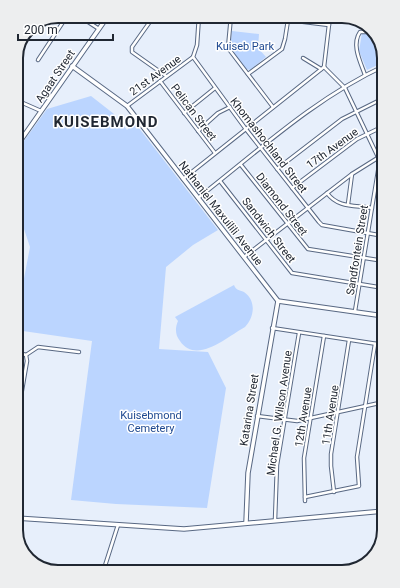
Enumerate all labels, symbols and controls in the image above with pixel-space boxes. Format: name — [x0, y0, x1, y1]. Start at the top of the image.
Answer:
scale bar — [18, 16, 113, 42]
text: 200 m — [24, 23, 58, 37]
park label: Kuiseb Park — [216, 40, 274, 53]
street label: Agaat Street — [33, 47, 78, 105]
street label: 21st Avenue — [127, 52, 184, 98]
street label: Pelican Street — [168, 81, 219, 144]
street label: Khomashochland Street — [227, 95, 310, 196]
district label: KUISEBMOND — [54, 113, 158, 131]
street label: 17th Avenue — [304, 125, 361, 172]
street label: Nathaniel Maxuilili Avenue — [176, 159, 265, 268]
street label: Diamond Street — [253, 170, 310, 238]
street label: Sandwich Street — [239, 195, 298, 266]
street label: Sandfontein Street — [344, 204, 371, 296]
street label: Michael G. Wilson Avenue — [264, 349, 295, 477]
street label: Katarina Street — [237, 373, 262, 447]
street label: 11th Avenue — [319, 384, 342, 446]
street label: 12th Avenue — [292, 386, 315, 448]
park label: Kuisebmond Cemetery — [120, 409, 182, 435]

